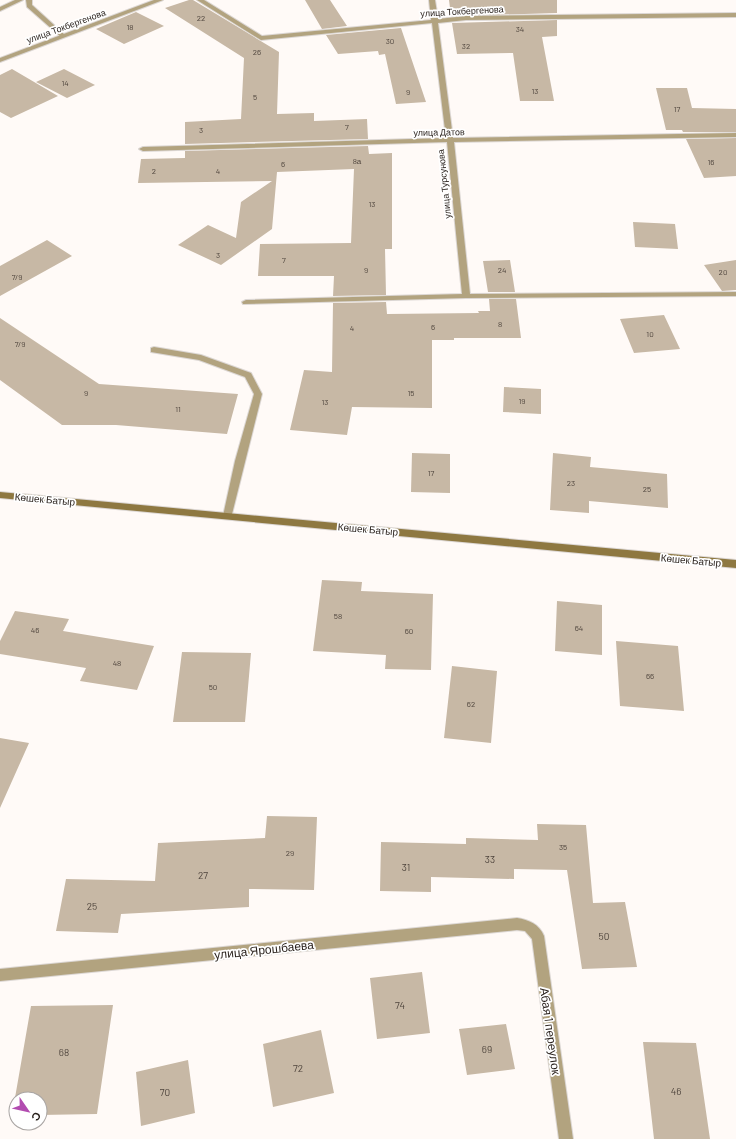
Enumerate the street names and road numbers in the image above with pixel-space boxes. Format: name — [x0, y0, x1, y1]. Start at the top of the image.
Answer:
street label: улица Токбергенова — [420, 3, 504, 19]
street label: улица Токбергенова — [25, 7, 107, 45]
street label: улица Датов — [413, 126, 465, 138]
street label: улица Турсунова — [435, 149, 453, 219]
street label: Көшек Батыр — [14, 490, 76, 508]
street label: Көшек Батыр — [337, 520, 399, 538]
street label: Көшек Батыр — [660, 551, 722, 569]
street label: улица Ярошбаева — [214, 937, 315, 962]
street label: Абая 1 переулок — [537, 986, 564, 1076]

